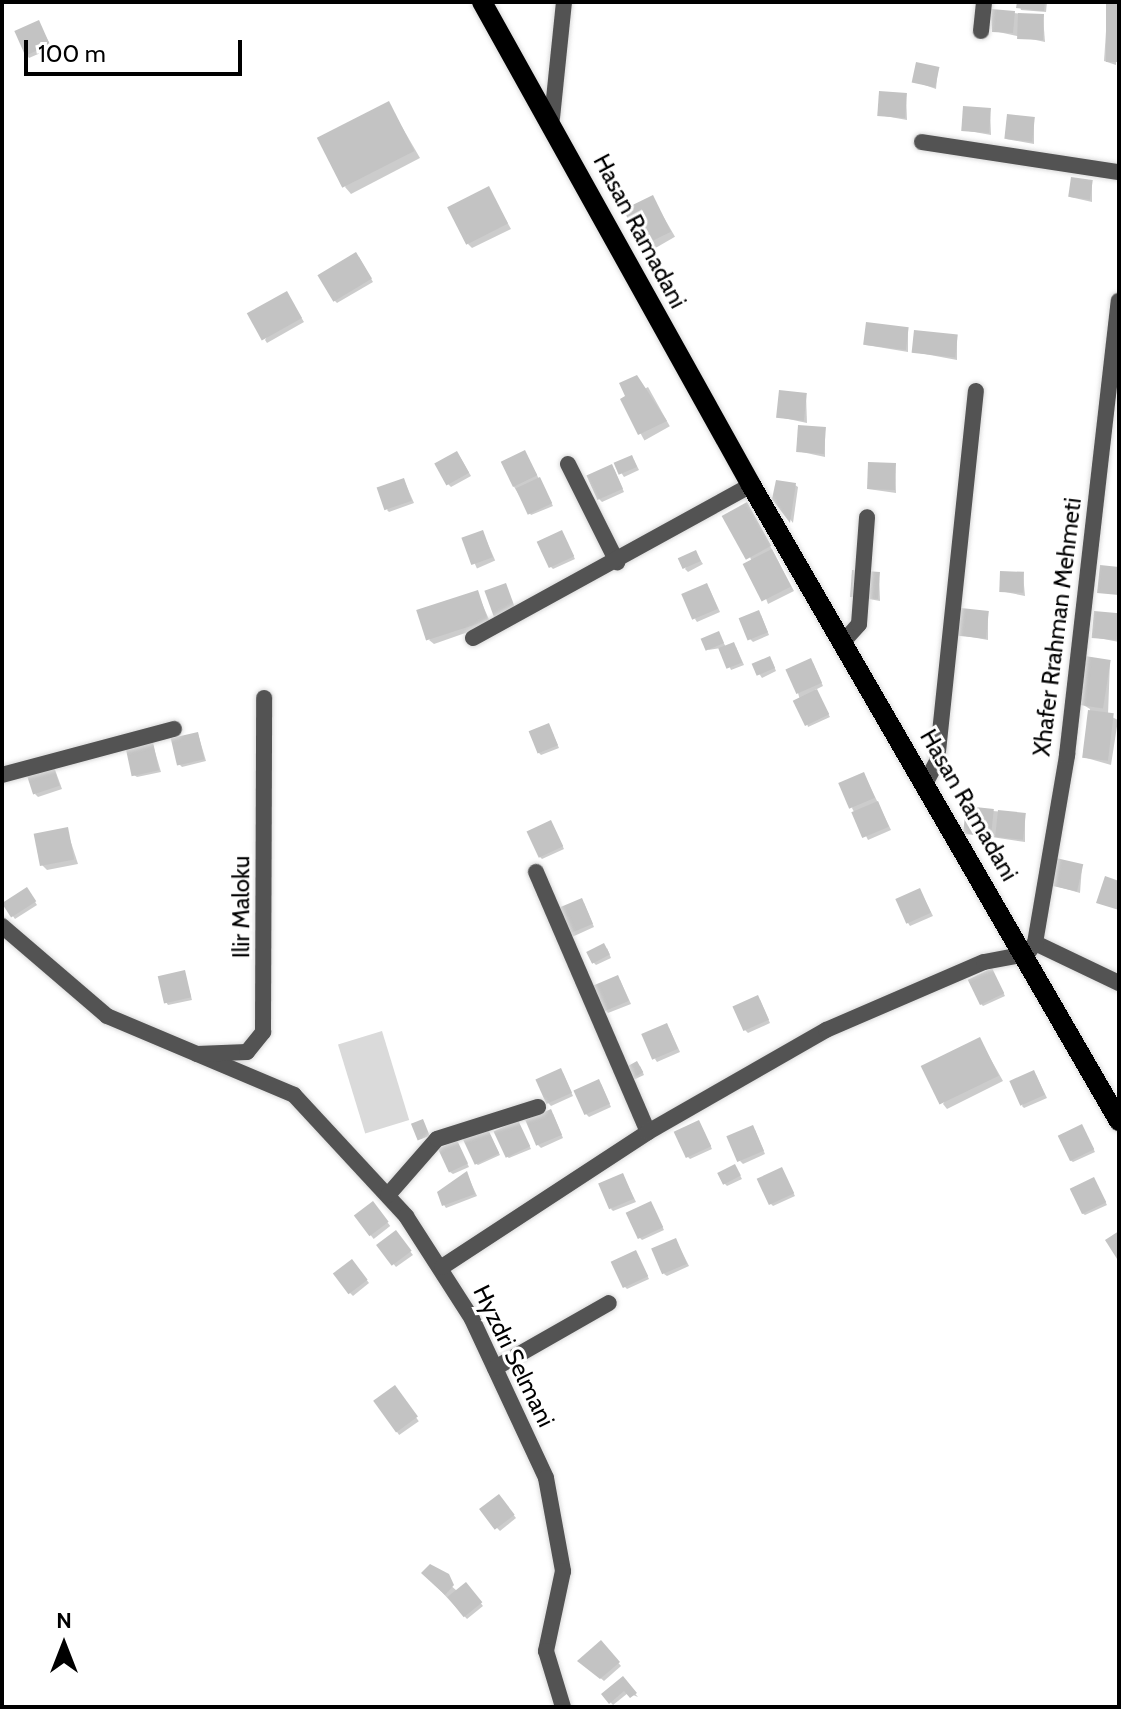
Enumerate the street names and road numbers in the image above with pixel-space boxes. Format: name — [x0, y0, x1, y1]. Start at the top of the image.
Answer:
street label: Hasan Ramadani — [587, 149, 693, 313]
street label: Xhafer Rrahman Mehmeti — [1027, 496, 1087, 758]
street label: Hasan Ramadani — [914, 724, 1024, 886]
street label: Ilir Maloku — [227, 856, 255, 958]
street label: Hyzdri Selmani — [467, 1280, 561, 1432]

